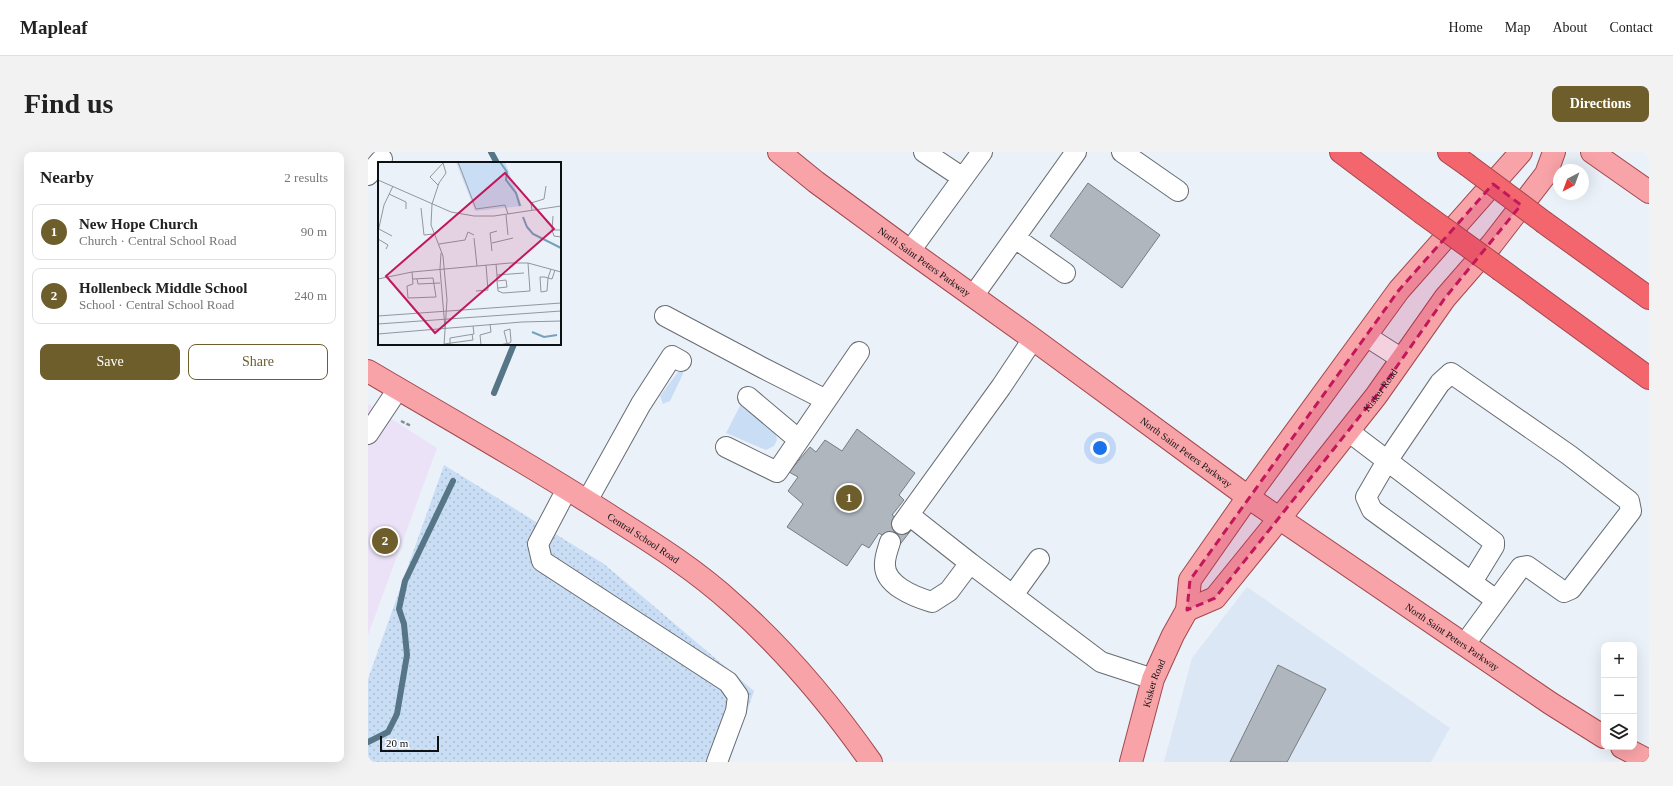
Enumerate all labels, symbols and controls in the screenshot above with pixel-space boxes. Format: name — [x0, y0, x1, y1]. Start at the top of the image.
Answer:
text: Mapleaf — [20, 17, 88, 38]
text: Home — [1449, 20, 1483, 35]
text: Map — [1505, 20, 1530, 35]
text: About — [1552, 20, 1587, 35]
text: Contact — [1609, 20, 1653, 35]
button: Directions — [1552, 86, 1649, 122]
text: Find us — [24, 88, 114, 119]
inset map — [378, 162, 561, 345]
north arrow — [1553, 164, 1589, 200]
text: Nearby — [40, 168, 94, 187]
text: 2 results — [284, 170, 328, 185]
text: New Hope Church — [79, 216, 198, 232]
text: 1 — [51, 224, 57, 239]
text: 90 m — [301, 224, 327, 239]
street label: North Saint Peters Parkway — [876, 224, 973, 298]
text: Church · Central School Road — [79, 233, 236, 248]
text: Hollenbeck Middle School — [79, 280, 247, 296]
text: 2 — [51, 288, 57, 303]
text: 240 m — [294, 288, 327, 303]
text: School · Central School Road — [79, 297, 234, 312]
button: Save — [40, 344, 180, 380]
button: Share — [188, 344, 328, 380]
street label: Kisker Road — [1361, 366, 1399, 414]
street label: North Saint Peters Parkway — [1139, 415, 1234, 489]
your location — [1090, 438, 1110, 458]
pin: 1 — [836, 483, 862, 513]
street label: Central School Road — [606, 510, 681, 565]
pin: 2 — [372, 526, 398, 556]
street label: North Saint Peters Parkway — [1404, 601, 1502, 672]
map controls — [1601, 642, 1637, 750]
button: + — [1601, 642, 1637, 678]
street label: Kisker Road — [1140, 657, 1167, 708]
button: − — [1601, 678, 1637, 714]
button: layers — [1601, 714, 1637, 750]
scale bar — [380, 734, 439, 753]
text: 20 m — [386, 737, 408, 749]

